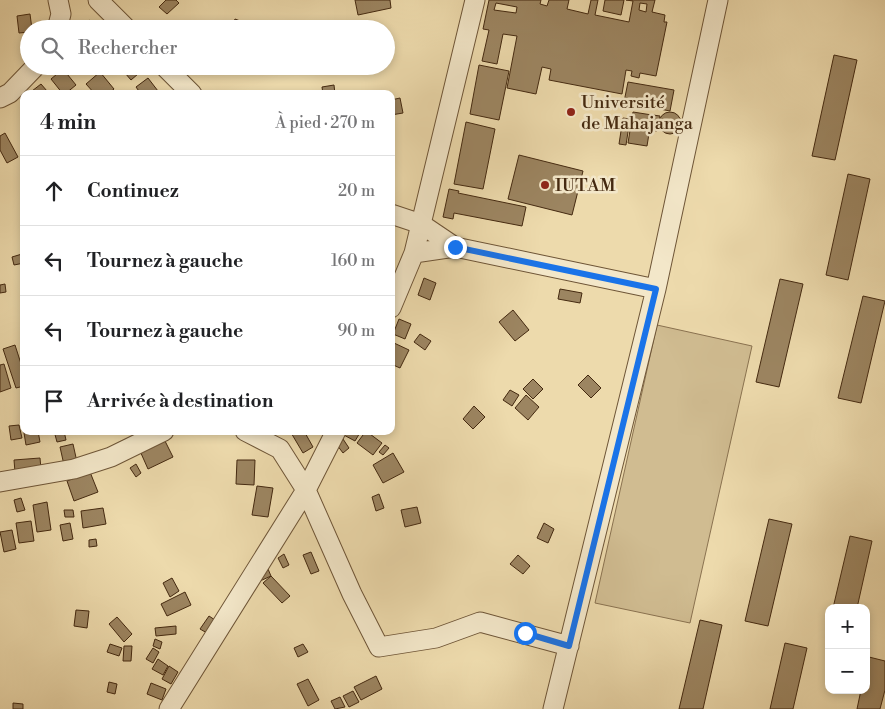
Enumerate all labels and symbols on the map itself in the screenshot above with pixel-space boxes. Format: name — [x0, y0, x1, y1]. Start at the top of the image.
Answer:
place label: Université de Mahajanga — [581, 91, 694, 135]
marker: Université de Mahajanga — [565, 106, 577, 118]
place label: IUTAM — [555, 174, 616, 197]
marker: IUTAM — [539, 179, 551, 191]
route end — [444, 236, 467, 259]
route start — [514, 622, 537, 645]

